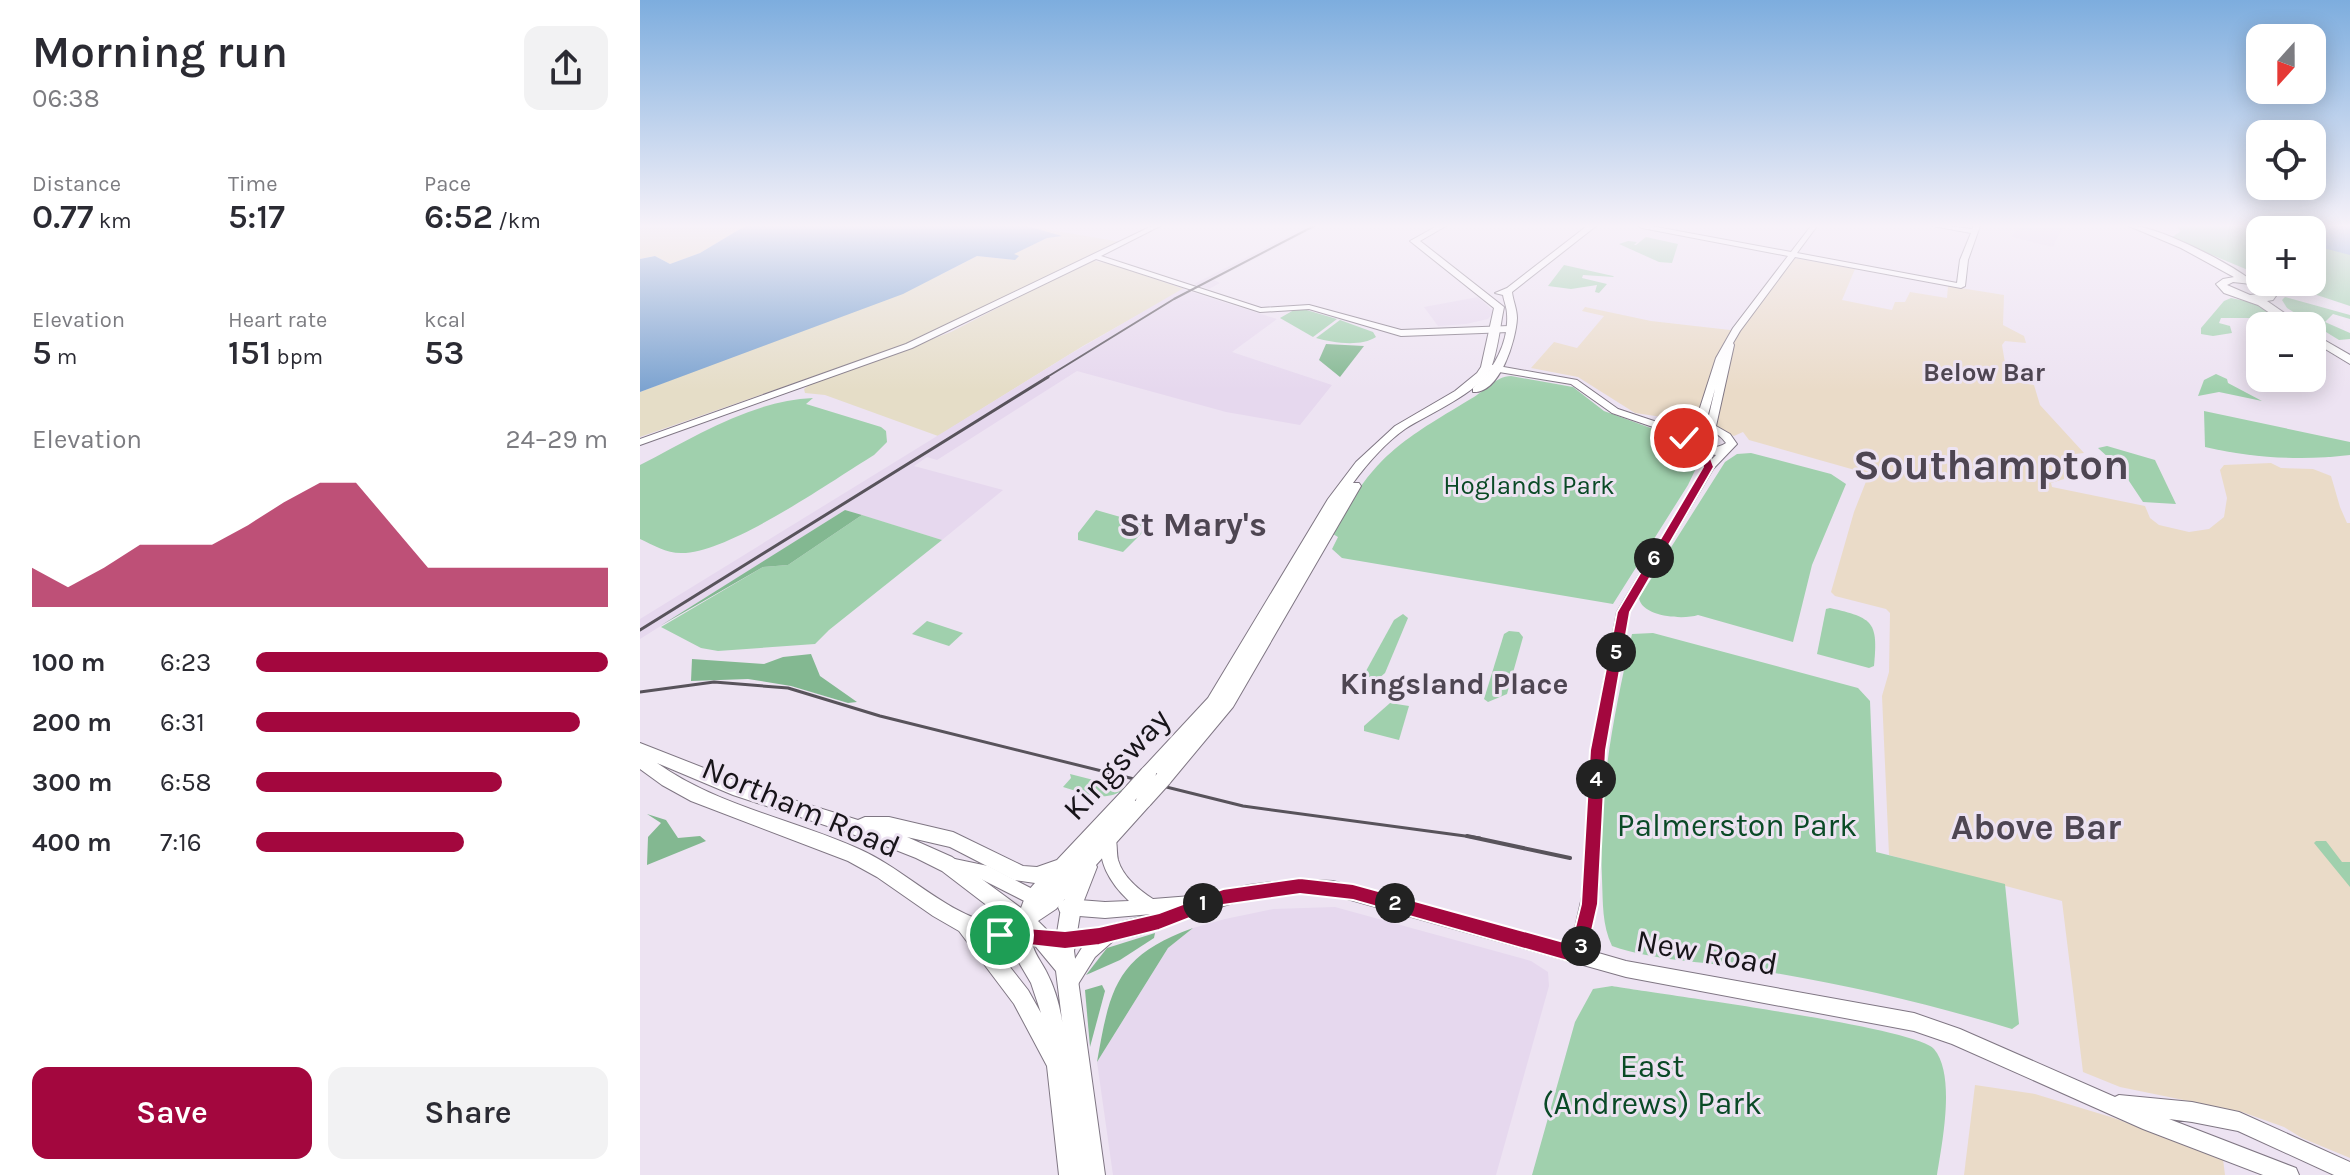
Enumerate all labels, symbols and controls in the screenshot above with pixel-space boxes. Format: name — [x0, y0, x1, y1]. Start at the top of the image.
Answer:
north arrow — [2246, 24, 2326, 104]
map controls — [2246, 24, 2326, 392]
button: share — [524, 26, 608, 110]
text: Morning run — [32, 27, 288, 78]
text: 06:38 — [32, 83, 100, 114]
button: locate — [2246, 120, 2326, 200]
text: Distance — [32, 171, 121, 197]
text: Time — [228, 171, 277, 197]
text: Pace — [424, 171, 471, 197]
text: 0.77 — [32, 197, 93, 237]
text: 5:17 — [228, 197, 285, 237]
text: 6:52 — [424, 197, 493, 237]
text: km — [93, 208, 132, 234]
text: /km — [493, 208, 541, 234]
button: + — [2246, 216, 2326, 296]
text: Elevation — [32, 307, 125, 333]
text: Heart rate — [228, 307, 327, 333]
text: kcal — [424, 307, 466, 333]
button: − — [2246, 312, 2326, 392]
text: 5 — [32, 333, 52, 373]
text: 151 — [228, 333, 271, 373]
text: 53 — [424, 333, 464, 373]
text: m — [52, 344, 77, 370]
text: bpm — [271, 344, 323, 370]
district label: Below Bar — [1923, 357, 2046, 388]
pin — [1650, 404, 1718, 472]
icon: check — [1662, 416, 1706, 460]
text: Elevation — [32, 424, 142, 455]
text: 24–29 m — [505, 424, 608, 455]
district label: Southampton — [1853, 440, 2129, 490]
park label: Hoglands Park — [1443, 470, 1615, 501]
district label: St Mary's — [1119, 505, 1267, 545]
pin: 6 — [1634, 538, 1674, 578]
text: 6 — [1647, 545, 1661, 571]
pin: 5 — [1596, 632, 1636, 672]
text: 5 — [1610, 639, 1622, 665]
text: 100 m — [32, 647, 105, 678]
text: 6:23 — [160, 647, 211, 678]
district label: Kingsland Place — [1340, 666, 1568, 702]
street label: Kingsway — [1055, 701, 1177, 828]
text: 200 m — [32, 707, 112, 738]
text: 6:31 — [160, 707, 205, 738]
street label: Northam Road — [696, 749, 905, 866]
pin: 4 — [1576, 759, 1616, 799]
text: 4 — [1589, 766, 1603, 792]
text: 300 m — [32, 767, 112, 798]
text: 6:58 — [160, 767, 212, 798]
district label: Above Bar — [1951, 806, 2121, 848]
park label: Palmerston Park — [1617, 807, 1857, 844]
text: 400 m — [32, 827, 112, 858]
text: 7:16 — [160, 827, 202, 858]
pin: 1 — [1183, 883, 1223, 923]
pin: 2 — [1375, 883, 1415, 923]
text: 1 — [1199, 890, 1207, 916]
text: 2 — [1388, 890, 1402, 916]
pin — [966, 901, 1034, 969]
icon: arrive — [978, 913, 1022, 957]
street label: New Road — [1633, 922, 1780, 983]
pin: 3 — [1561, 926, 1601, 966]
text: 3 — [1574, 933, 1588, 959]
park label: East (Andrews) Park — [1542, 1048, 1762, 1122]
button: Save — [32, 1067, 312, 1159]
button: Share — [328, 1067, 608, 1159]

